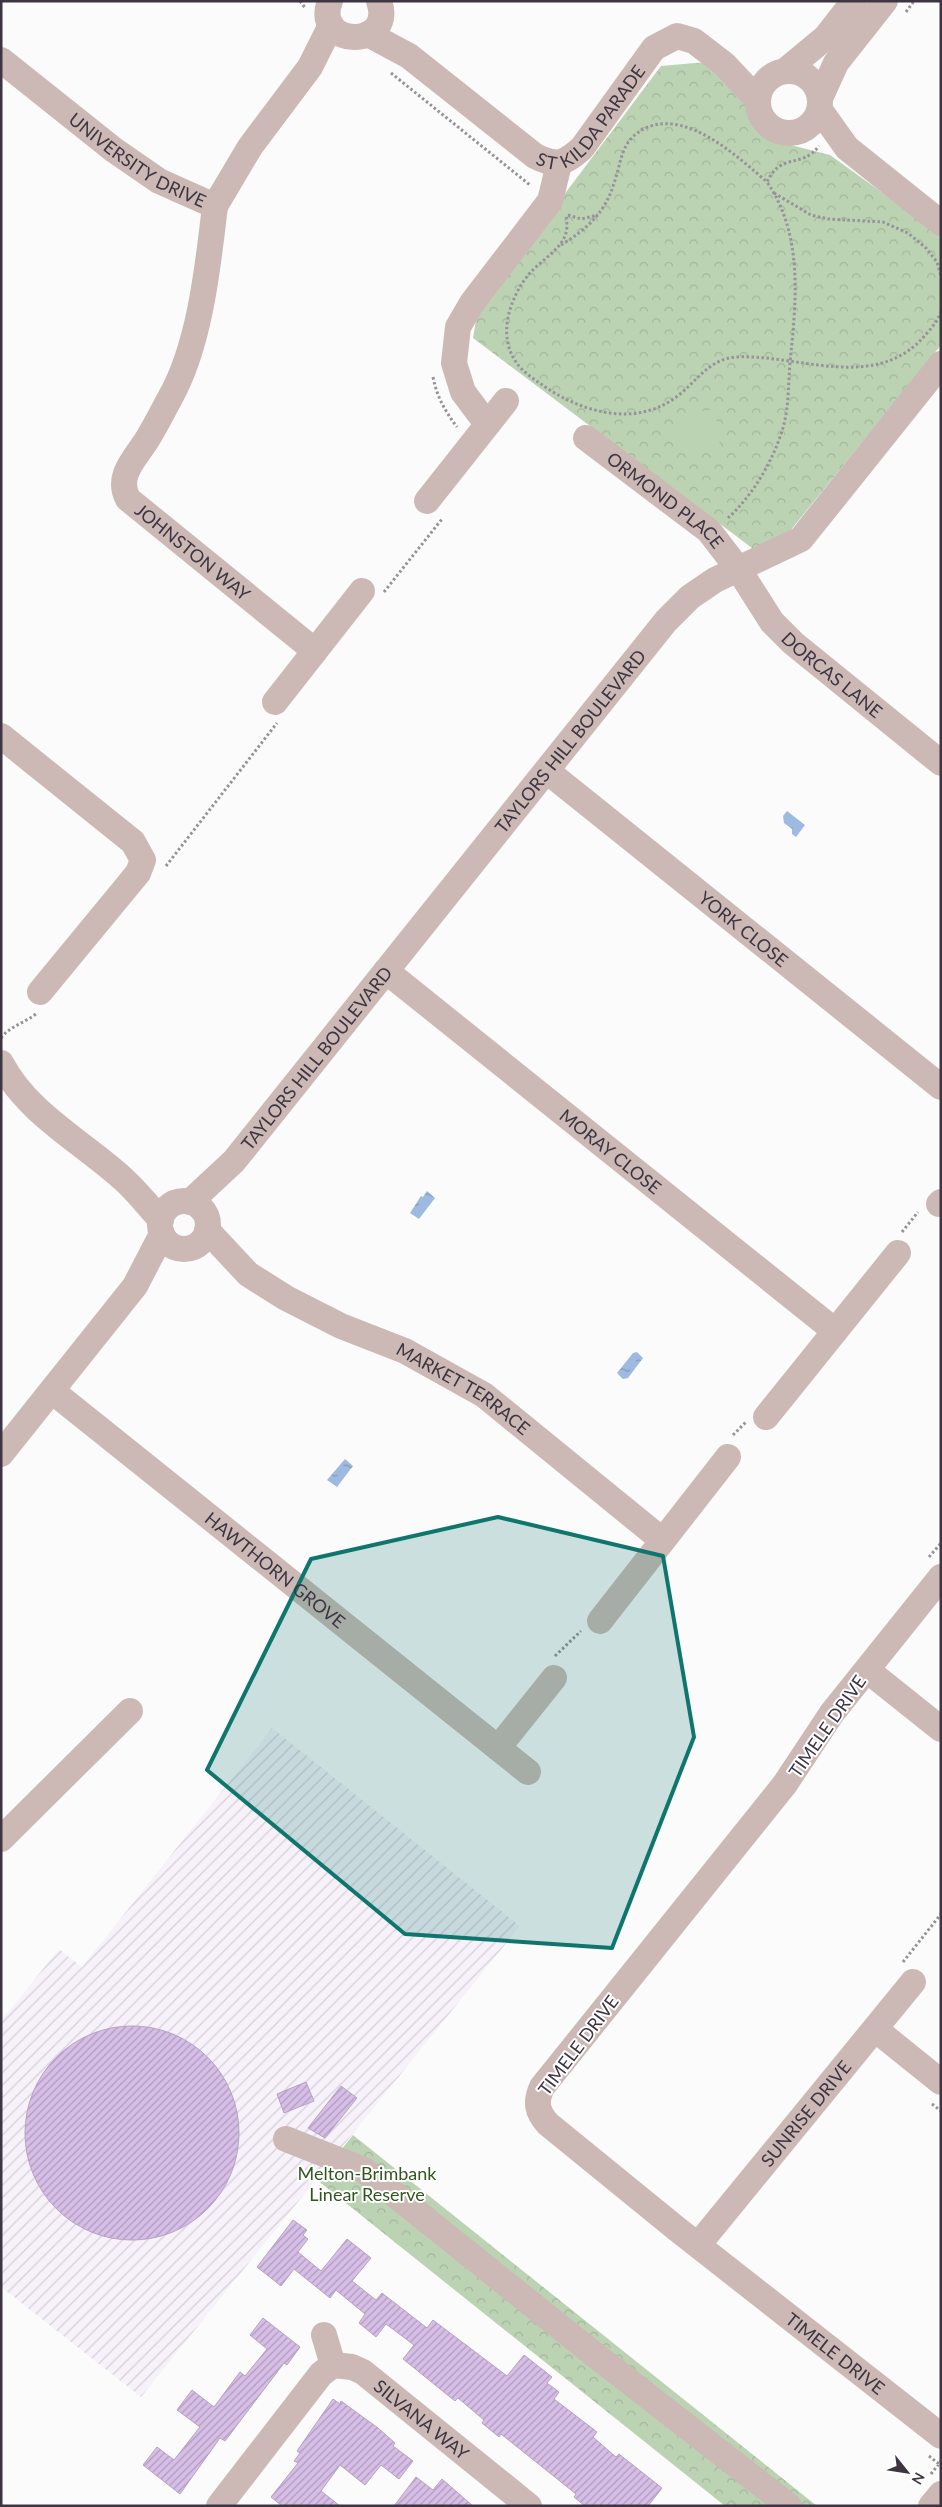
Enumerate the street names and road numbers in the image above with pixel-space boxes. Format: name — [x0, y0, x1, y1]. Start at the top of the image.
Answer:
street label: ST KILDA PARADE — [533, 60, 649, 174]
street label: UNIVERSITY DRIVE — [65, 108, 210, 212]
street label: ORMOND PLACE — [603, 447, 729, 552]
street label: JOHNSTON WAY — [131, 498, 256, 606]
street label: DORCAS LANE — [777, 627, 887, 722]
street label: TAYLORS HILL BOULEVARD — [490, 645, 650, 837]
street label: YORK CLOSE — [695, 886, 793, 971]
street label: TAYLORS HILL BOULEVARD — [236, 962, 396, 1154]
street label: MORAY CLOSE — [556, 1104, 666, 1198]
street label: MARKET TERRACE — [393, 1338, 535, 1439]
street label: HAWTHORN GROVE — [201, 1507, 350, 1632]
street label: TIMELE DRIVE — [784, 1671, 870, 1781]
street label: TIMELE DRIVE — [533, 1991, 623, 2099]
street label: SUNRISE DRIVE — [756, 2056, 855, 2171]
street label: TIMELE DRIVE — [782, 2308, 889, 2399]
street label: SILVANA WAY — [370, 2375, 474, 2465]

